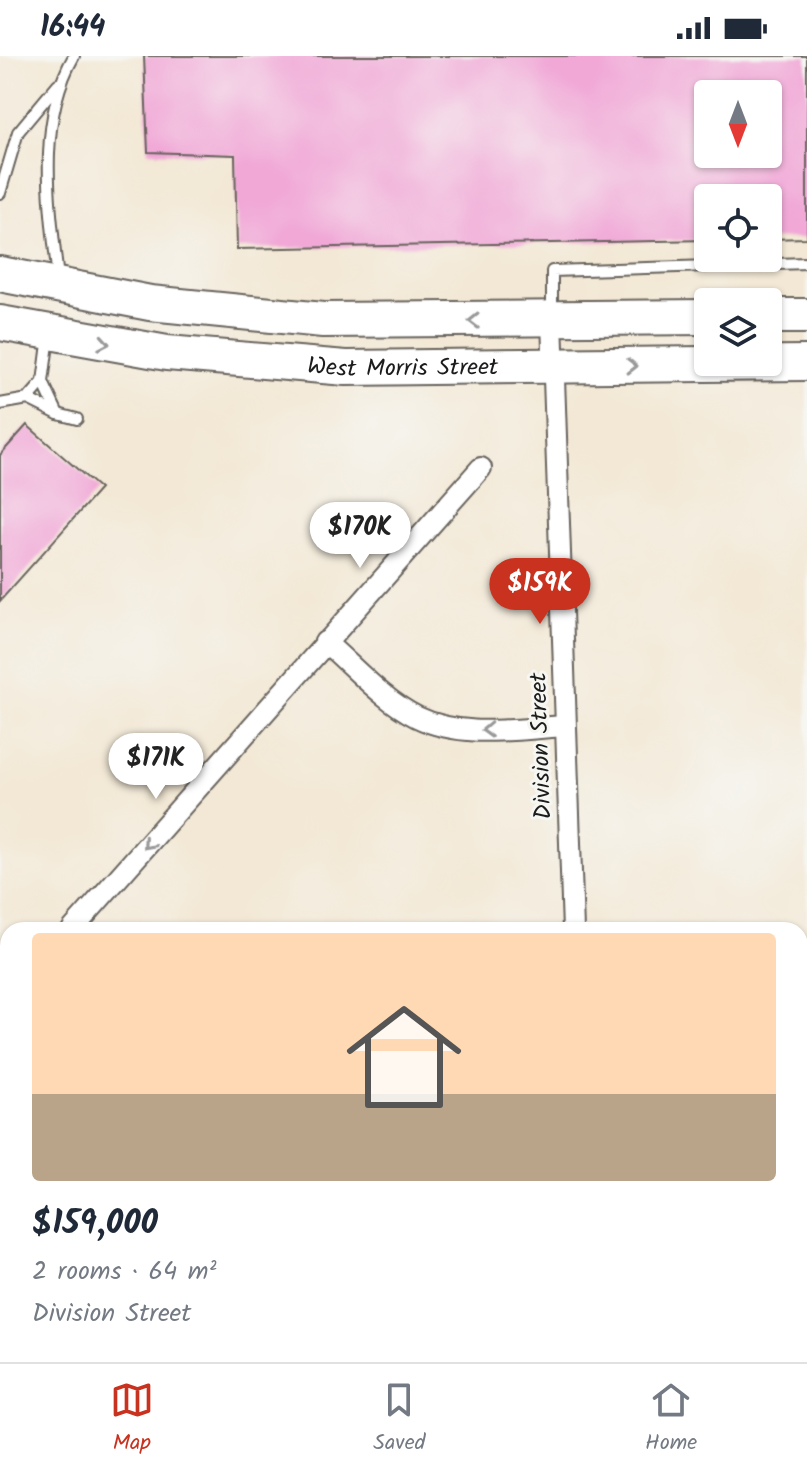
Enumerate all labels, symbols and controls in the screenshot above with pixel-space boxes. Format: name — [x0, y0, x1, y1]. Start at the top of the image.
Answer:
text: 16:44 — [40, 4, 105, 52]
north arrow — [694, 80, 782, 168]
map controls — [694, 80, 782, 376]
button: locate — [694, 184, 782, 272]
button: layers — [694, 288, 782, 376]
one-way arrow — [467, 312, 480, 329]
one-way arrow — [97, 333, 111, 350]
street label: West Morris Street — [306, 347, 499, 389]
one-way arrow — [626, 357, 639, 375]
pin: $170K — [304, 502, 416, 570]
text: $170K — [328, 507, 392, 549]
pin: $159K — [484, 558, 596, 626]
text: $159K — [507, 563, 573, 605]
street label: Division Street — [519, 671, 564, 820]
one-way arrow — [480, 721, 493, 738]
pin: $171K — [100, 733, 212, 801]
text: $171K — [126, 738, 186, 780]
one-way arrow — [143, 834, 158, 849]
icon: home — [332, 985, 476, 1129]
text: $159,000 — [32, 1197, 158, 1251]
text: 2 rooms · 64 m² — [32, 1251, 216, 1293]
text: Division Street — [32, 1293, 191, 1335]
tab: Map — [110, 1378, 154, 1461]
tab: Saved — [373, 1378, 426, 1461]
tab: Home — [645, 1378, 697, 1461]

